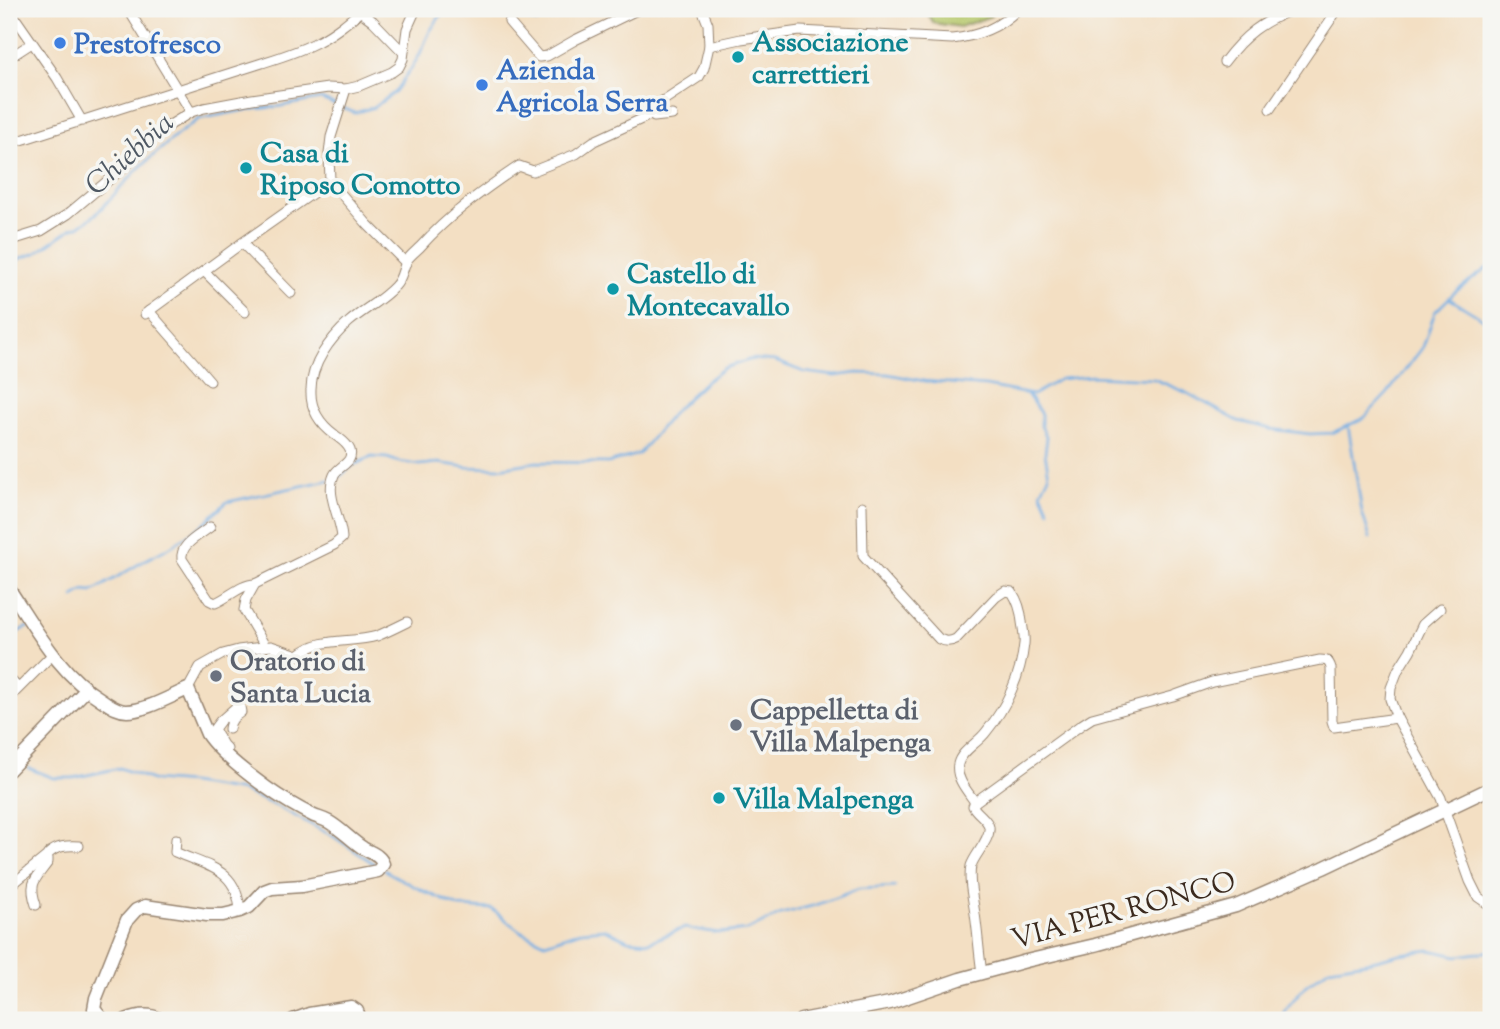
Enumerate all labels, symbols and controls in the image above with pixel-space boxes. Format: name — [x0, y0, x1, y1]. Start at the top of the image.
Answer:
place label: Associazione carrettieri — [752, 24, 909, 96]
place label: Prestofresco — [74, 26, 221, 66]
marker: Prestofresco — [52, 35, 68, 51]
marker: Associazione carrettieri — [730, 49, 746, 65]
place label: Azienda Agricola Serra — [496, 52, 668, 124]
marker: Azienda Agricola Serra — [474, 77, 490, 93]
water label: Chiebbia — [77, 103, 185, 207]
place label: Casa di Riposo Comotto — [260, 135, 461, 207]
marker: Casa di Riposo Comotto — [238, 160, 254, 176]
place label: Castello di Montecavallo — [627, 256, 790, 328]
marker: Castello di Montecavallo — [605, 281, 621, 297]
place label: Oratorio di Santa Lucia — [230, 643, 371, 715]
marker: Oratorio di Santa Lucia — [208, 668, 224, 684]
place label: Cappelletta di Villa Malpenga — [750, 692, 931, 764]
marker: Cappelletta di Villa Malpenga — [728, 717, 744, 733]
place label: Villa Malpenga — [733, 781, 914, 821]
marker: Villa Malpenga — [711, 790, 727, 806]
street label: VIA PER RONCO — [1007, 863, 1240, 961]

